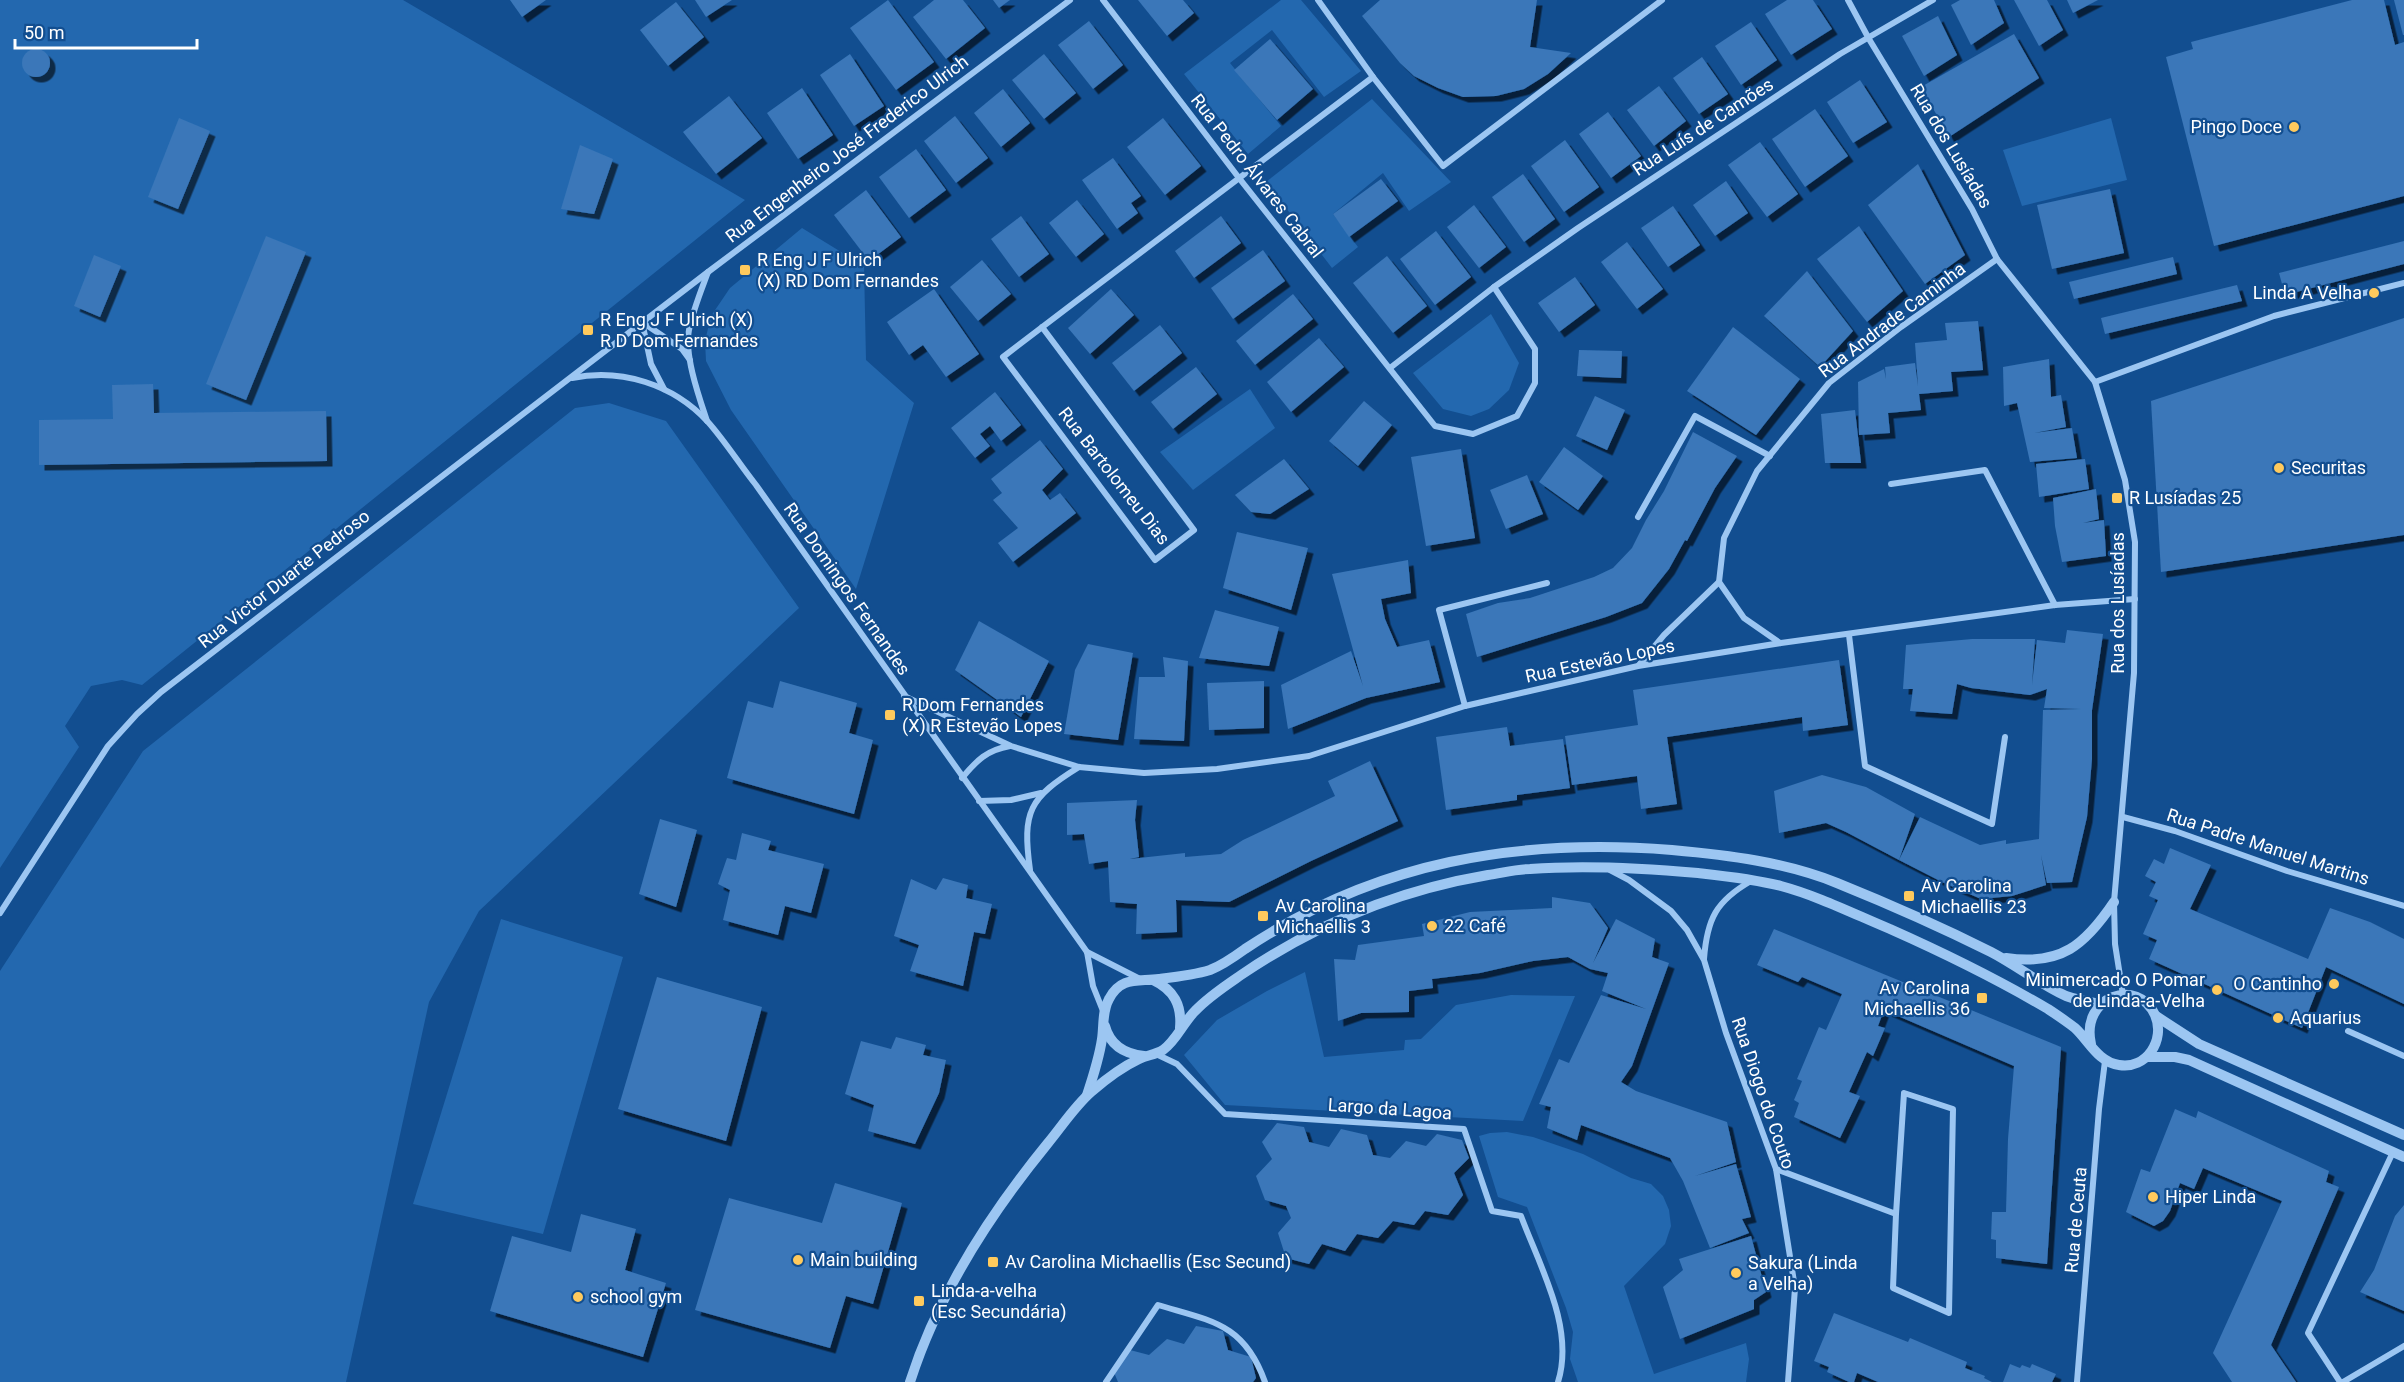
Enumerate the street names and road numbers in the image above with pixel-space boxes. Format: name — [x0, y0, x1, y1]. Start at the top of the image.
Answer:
street label: Rua Engenheiro José Frederico Ulrich — [721, 50, 972, 247]
street label: Rua Luís de Camões — [1629, 73, 1777, 180]
street label: Rua dos Lusíadas — [1906, 80, 1997, 212]
street label: Rua Pedro Álvares Cabral — [1187, 90, 1328, 262]
street label: Rua Andrade Caminha — [1814, 258, 1969, 382]
street label: Rua Bartolomeu Dias — [1054, 403, 1175, 549]
street label: Rua Domingos Fernandes — [780, 498, 915, 679]
street label: Rua Victor Duarte Pedroso — [194, 505, 374, 652]
street label: Rua dos Lusíadas — [2107, 532, 2128, 674]
street label: Rua Estevão Lopes — [1523, 634, 1676, 687]
street label: Rua Padre Manuel Martins — [2164, 804, 2372, 889]
street label: Rua Diogo do Couto — [1728, 1014, 1799, 1172]
street label: Largo da Lagoa — [1327, 1094, 1453, 1123]
street label: Rua de Ceuta — [2060, 1166, 2091, 1274]

